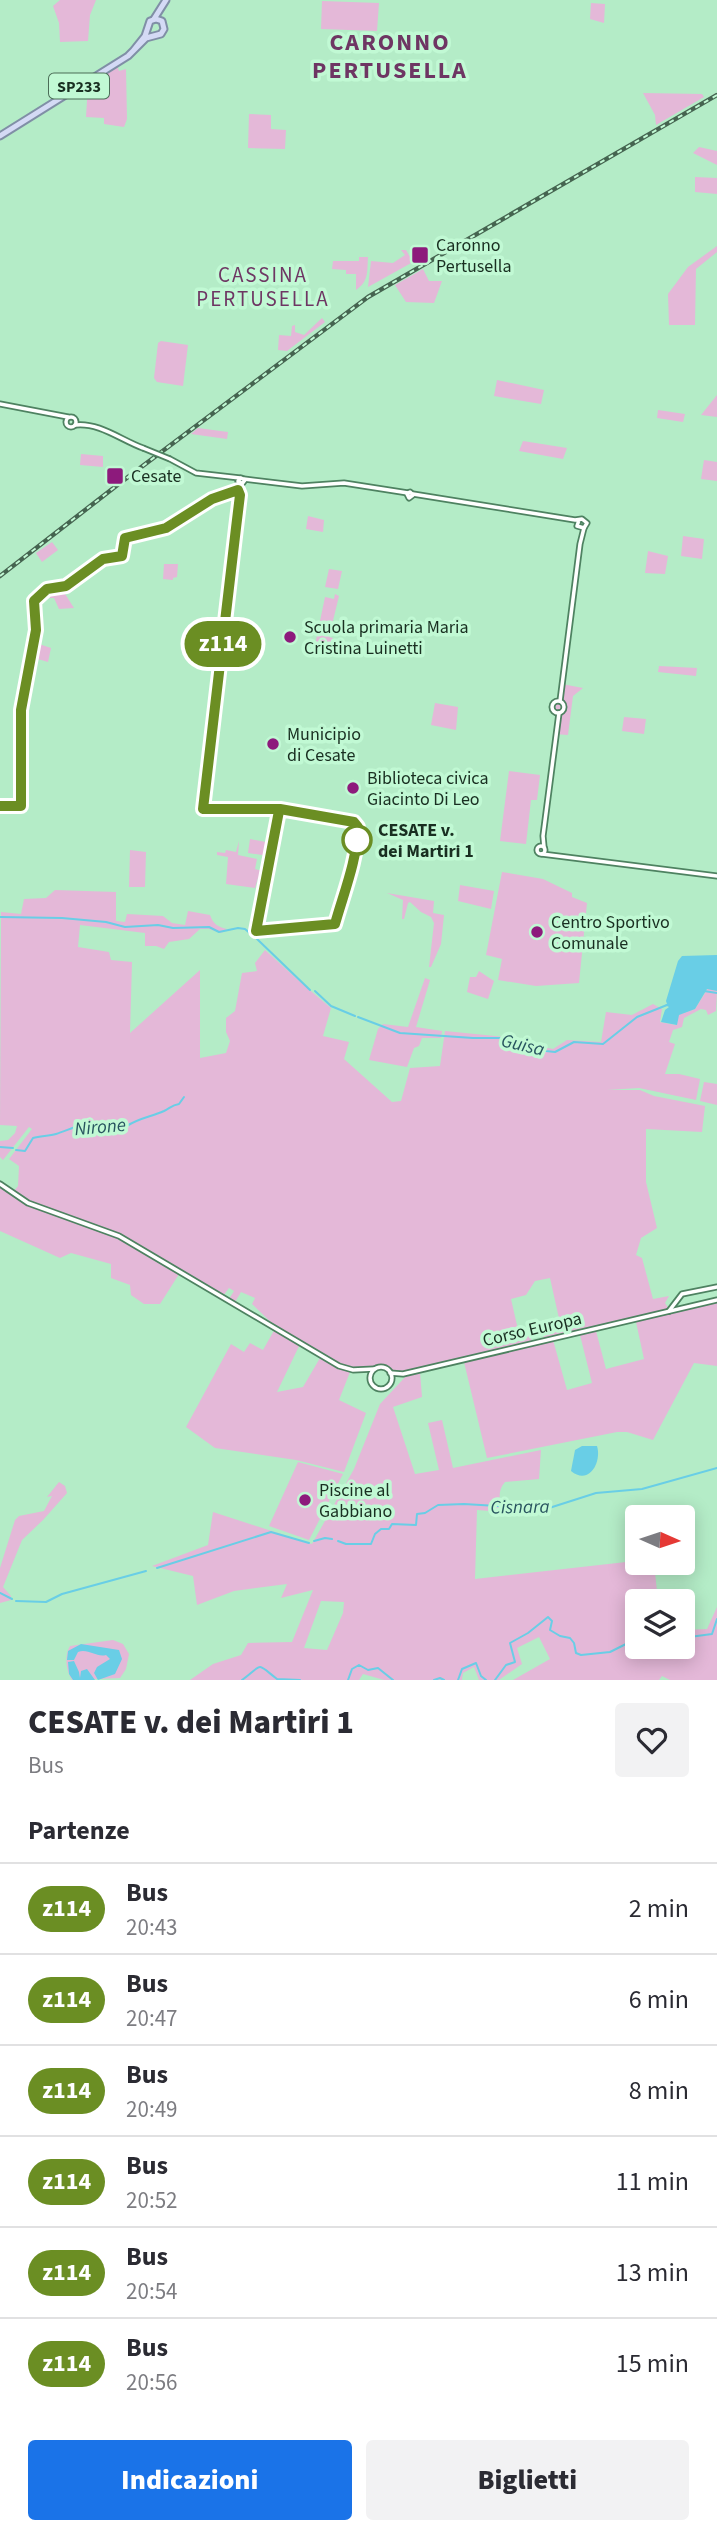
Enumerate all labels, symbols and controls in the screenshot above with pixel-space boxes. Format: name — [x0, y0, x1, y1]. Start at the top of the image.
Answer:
district label: CARONNO PERTUSELLA — [312, 25, 468, 88]
road number: SP233 — [49, 74, 109, 99]
place label: Caronno Pertusella — [436, 233, 512, 279]
marker: Caronno Pertusella — [410, 245, 430, 265]
district label: CASSINA PERTUSELLA — [196, 260, 330, 314]
place label: Cesate — [131, 464, 181, 489]
marker: Cesate — [105, 466, 125, 486]
place label: Scuola primaria Maria Cristina Luinetti — [304, 615, 469, 661]
line badge: z114 — [174, 621, 272, 667]
text: z114 — [198, 626, 248, 661]
marker: Scuola primaria Maria Cristina Luinetti — [282, 629, 298, 645]
place label: Municipio di Cesate — [287, 722, 361, 768]
marker: Municipio di Cesate — [265, 736, 281, 752]
place label: Biblioteca civica Giacinto Di Leo — [367, 766, 488, 812]
marker: Biblioteca civica Giacinto Di Leo — [345, 780, 361, 796]
place label: CESATE v. dei Martiri 1 — [378, 818, 474, 864]
marker: CESATE v. dei Martiri 1 — [342, 825, 372, 855]
place label: Centro Sportivo Comunale — [551, 910, 670, 956]
marker: Centro Sportivo Comunale — [529, 924, 545, 940]
water label: Guisa — [498, 1027, 547, 1063]
water label: Nirone — [73, 1112, 127, 1143]
street label: Corso Europa — [480, 1306, 584, 1353]
place label: Piscine al Gabbiano — [319, 1478, 392, 1524]
marker: Piscine al Gabbiano — [297, 1492, 313, 1508]
water label: Cisnara — [490, 1493, 550, 1522]
north arrow — [625, 1505, 695, 1575]
map controls — [625, 1505, 695, 1659]
button: layers — [625, 1589, 695, 1659]
text: CESATE v. dei Martiri 1 — [28, 1699, 354, 1746]
button: heart — [615, 1703, 689, 1777]
text: Bus — [28, 1749, 64, 1782]
text: Partenze — [28, 1812, 130, 1849]
text: Bus — [126, 1874, 168, 1911]
text: 2 min — [629, 1890, 689, 1927]
text: z114 — [42, 1891, 91, 1926]
text: 20:43 — [126, 1911, 178, 1944]
text: Bus — [126, 1965, 168, 2002]
text: 6 min — [629, 1981, 689, 2018]
text: z114 — [42, 1982, 91, 2017]
text: 20:47 — [126, 2002, 178, 2035]
text: Bus — [126, 2056, 168, 2093]
text: 8 min — [629, 2072, 689, 2109]
text: z114 — [42, 2073, 91, 2108]
text: 20:49 — [126, 2093, 178, 2126]
text: Bus — [126, 2147, 168, 2184]
text: 11 min — [616, 2163, 689, 2200]
text: z114 — [42, 2164, 91, 2199]
text: 20:52 — [126, 2184, 178, 2217]
text: Bus — [126, 2238, 168, 2275]
text: 13 min — [616, 2254, 689, 2291]
text: z114 — [42, 2255, 91, 2290]
text: 20:54 — [126, 2275, 178, 2308]
text: Bus — [126, 2329, 168, 2366]
text: 15 min — [616, 2345, 689, 2382]
text: z114 — [42, 2346, 91, 2381]
text: 20:56 — [126, 2366, 178, 2399]
button: Indicazioni — [28, 2440, 352, 2520]
button: Biglietti — [366, 2440, 689, 2520]

